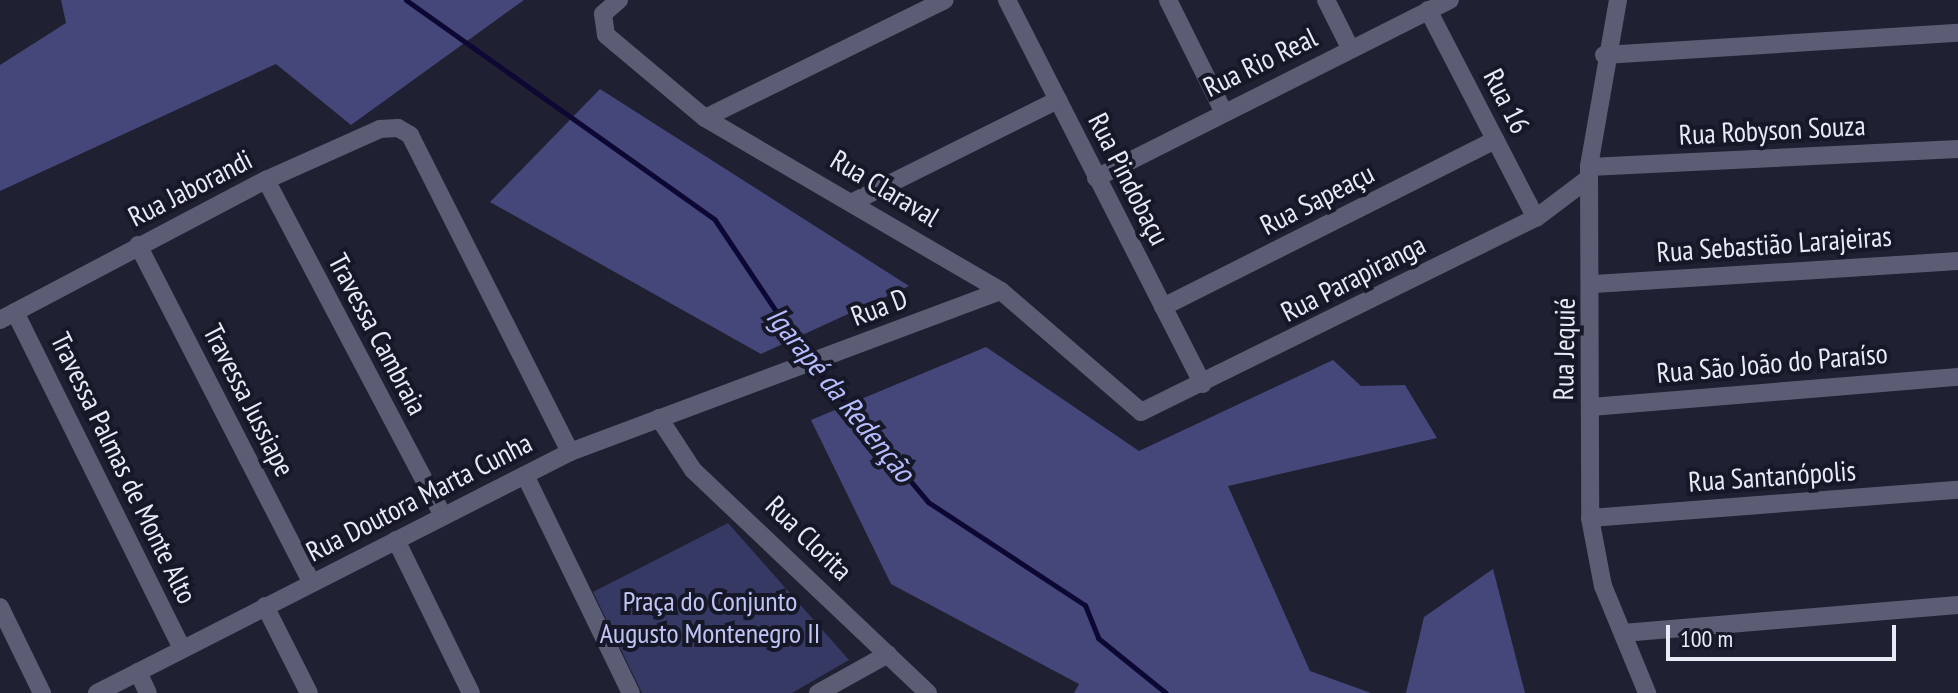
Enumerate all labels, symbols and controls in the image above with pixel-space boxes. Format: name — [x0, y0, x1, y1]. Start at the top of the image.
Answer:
street label: Rua Rio Real — [1198, 20, 1322, 104]
street label: Rua 16 — [1477, 63, 1537, 139]
street label: Rua Pindobaçu — [1081, 107, 1177, 251]
street label: Rua Robyson Souza — [1678, 108, 1866, 152]
street label: Rua Jaborandi — [123, 143, 257, 233]
street label: Rua Claraval — [825, 143, 945, 233]
street label: Rua Sapeaçu — [1255, 156, 1379, 242]
street label: Rua Sebastião Larajeiras — [1655, 219, 1893, 269]
street label: Rua Parapiranga — [1275, 227, 1431, 329]
street label: Travessa Cambraia — [321, 248, 435, 420]
street label: Rua D — [846, 281, 912, 333]
street label: Rua Jequié — [1546, 297, 1582, 401]
water label: Igarapé da Redenção — [759, 299, 923, 489]
street label: Travessa Jussiape — [196, 318, 302, 482]
street label: Travessa Palmas de Monte Alto — [44, 327, 204, 609]
street label: Rua São João do Paraíso — [1655, 336, 1889, 390]
street label: Rua Doutora Marta Cunha — [301, 426, 537, 568]
street label: Rua Santanópolis — [1687, 453, 1857, 499]
street label: Rua Clorita — [759, 489, 859, 587]
park label: Praça do Conjunto Augusto Montenegro II — [600, 584, 820, 650]
scale bar — [1670, 609, 1900, 659]
text: 100 m — [1680, 623, 1733, 654]

